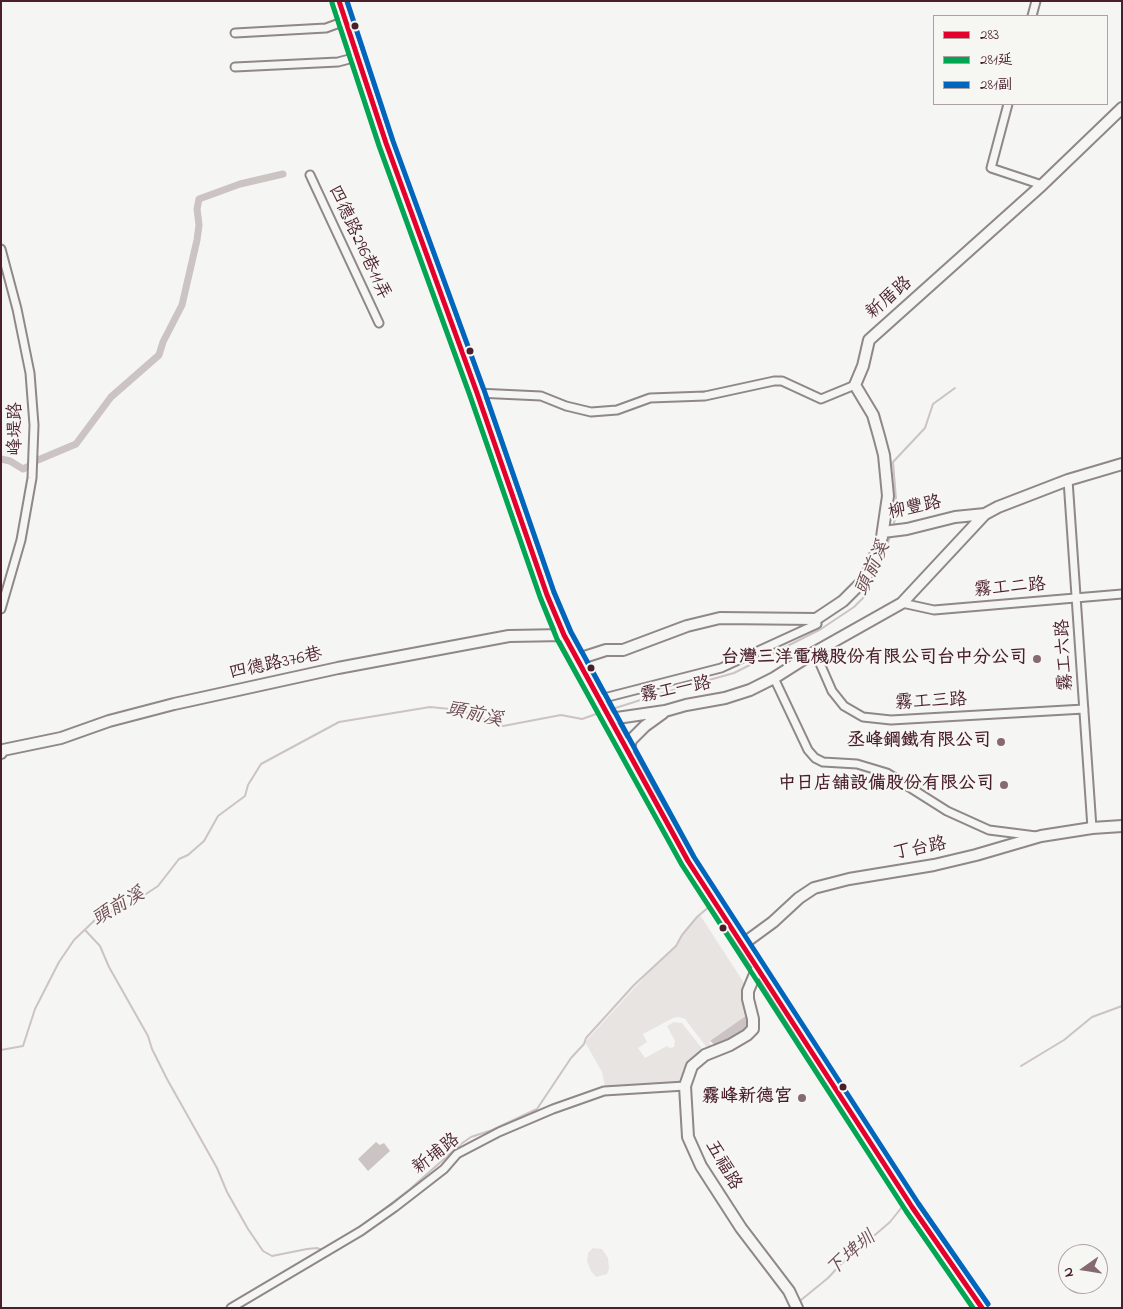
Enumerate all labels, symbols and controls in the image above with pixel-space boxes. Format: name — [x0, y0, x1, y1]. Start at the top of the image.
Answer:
legend — [933, 15, 1108, 105]
unlabelled marker — [350, 21, 360, 31]
text: 283 — [980, 24, 999, 46]
text: 281延 — [980, 49, 1013, 71]
text: 281副 — [980, 74, 1013, 96]
street label: 四德路296巷11弄 — [322, 182, 394, 304]
street label: 新厝路 — [863, 273, 917, 325]
unlabelled marker — [465, 346, 475, 356]
street label: 峰堤路 — [6, 402, 28, 456]
street label: 柳豐路 — [886, 493, 944, 525]
water label: 頭前溪 — [852, 538, 896, 600]
street label: 霧工二路 — [973, 575, 1047, 603]
street label: 霧工六路 — [1053, 618, 1079, 692]
street label: 四德路376巷 — [227, 645, 325, 685]
place label: 台灣三洋電機股份有限公司台中分公司 — [721, 648, 1027, 670]
marker: 台灣三洋電機股份有限公司台中分公司 — [1031, 653, 1043, 665]
unlabelled marker — [586, 663, 596, 673]
street label: 霧工一路 — [639, 674, 713, 708]
street label: 霧工三路 — [894, 690, 968, 716]
water label: 頭前溪 — [444, 698, 504, 734]
place label: 丞峰鋼鐵有限公司 — [847, 731, 991, 753]
marker: 丞峰鋼鐵有限公司 — [995, 736, 1007, 748]
place label: 中日店舖設備股份有限公司 — [778, 774, 994, 796]
marker: 中日店舖設備股份有限公司 — [998, 779, 1010, 791]
street label: 丁台路 — [891, 834, 949, 866]
water label: 頭前溪 — [89, 884, 149, 932]
unlabelled marker — [718, 923, 728, 933]
unlabelled marker — [838, 1082, 848, 1092]
place label: 霧峰新德宮 — [702, 1087, 792, 1109]
marker: 霧峰新德宮 — [796, 1092, 808, 1104]
street label: 新埔路 — [409, 1130, 465, 1180]
street label: 五福路 — [699, 1137, 745, 1195]
water label: 下埤圳 — [823, 1228, 881, 1282]
north arrow — [1058, 1244, 1108, 1294]
text: N — [1058, 1265, 1080, 1279]

